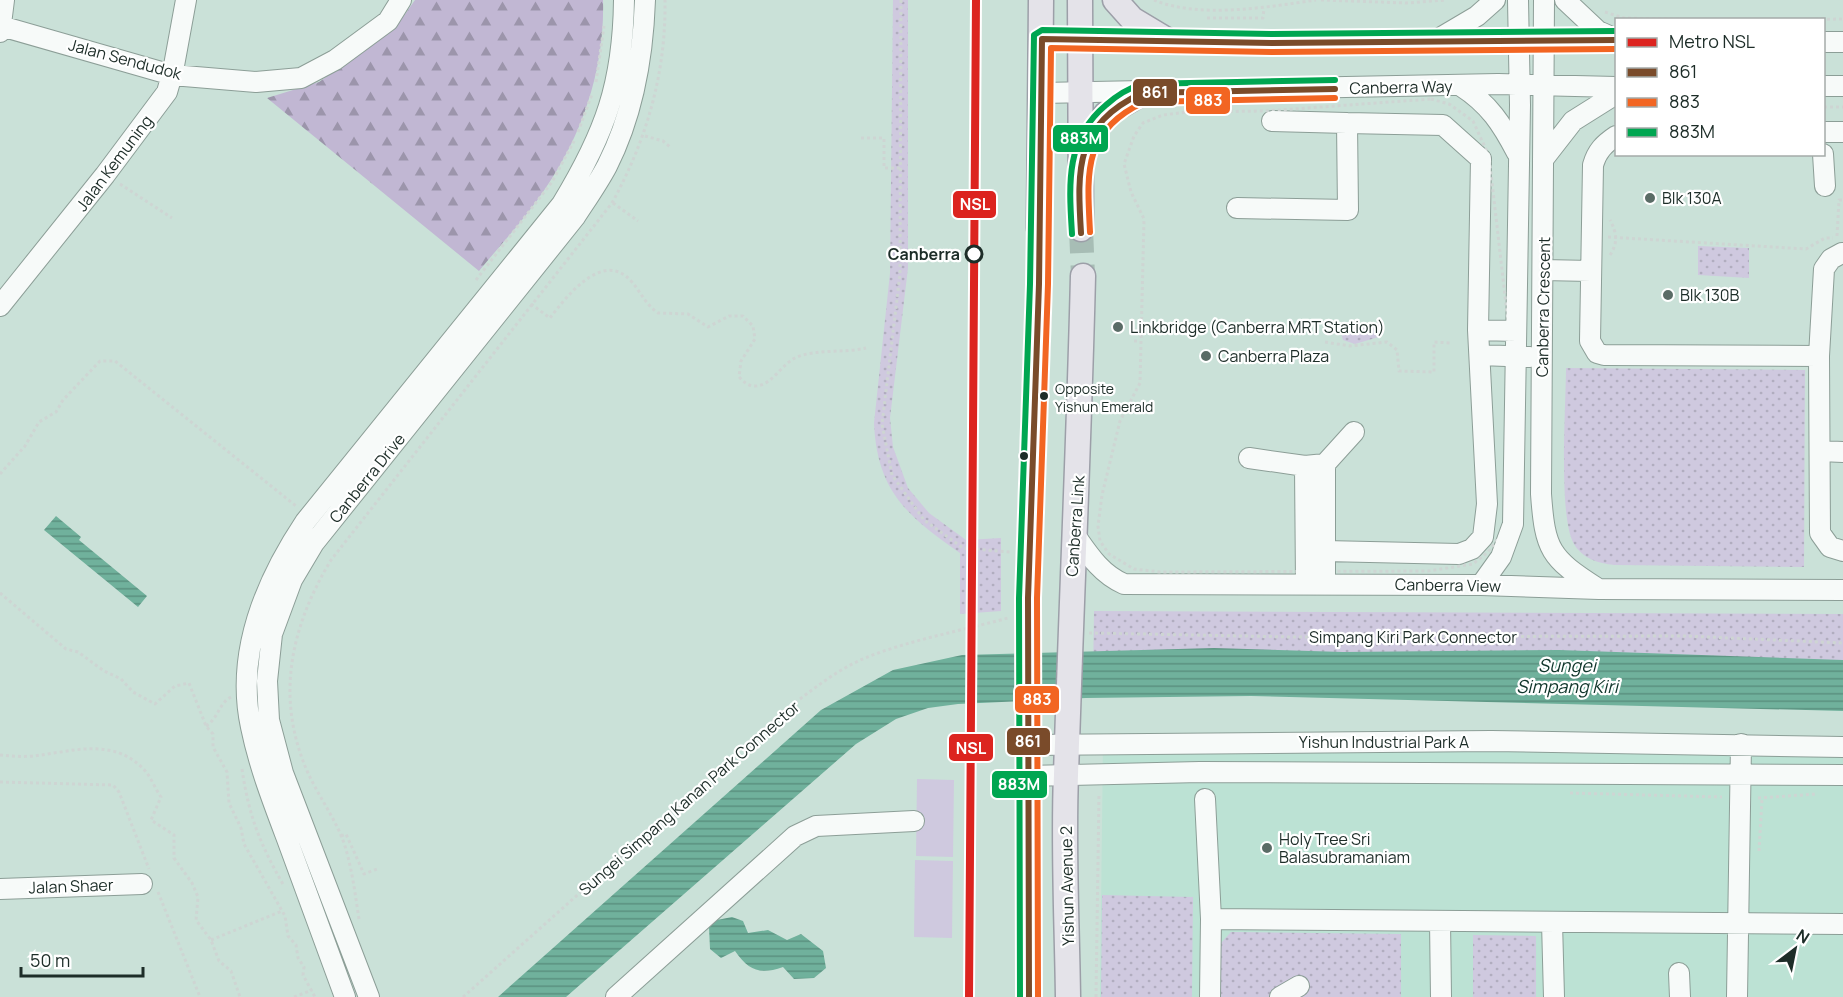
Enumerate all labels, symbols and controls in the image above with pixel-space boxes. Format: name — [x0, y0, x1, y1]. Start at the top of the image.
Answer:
legend — [1615, 18, 1825, 156]
text: Metro NSL — [1669, 29, 1755, 53]
street label: Jalan Sendudok — [66, 33, 185, 85]
text: 861 — [1669, 59, 1697, 83]
street label: Canberra Way — [1349, 75, 1453, 99]
line badge: 861 — [1132, 78, 1178, 107]
text: 861 — [1142, 81, 1168, 103]
line badge: 883 — [1185, 86, 1231, 115]
text: 883 — [1194, 89, 1222, 111]
text: 883 — [1669, 89, 1700, 113]
street label: Jalan Kemuning — [71, 111, 157, 215]
text: 883M — [1669, 119, 1715, 143]
line badge: 883M — [1052, 124, 1109, 153]
text: 883M — [1060, 127, 1102, 149]
place label: Blk 130A — [1662, 187, 1722, 209]
line badge: NSL — [952, 190, 997, 219]
marker: Blk 130A — [1643, 191, 1657, 205]
text: NSL — [960, 193, 991, 215]
street label: Canberra Crescent — [1531, 237, 1555, 377]
place label: Canberra — [888, 243, 960, 265]
marker: Canberra — [965, 245, 983, 263]
place label: Blk 130B — [1680, 284, 1740, 306]
marker: Blk 130B — [1661, 288, 1675, 302]
place label: Linkbridge (Canberra MRT Station) — [1130, 316, 1385, 338]
marker: Linkbridge (Canberra MRT Station) — [1111, 320, 1125, 334]
place label: Canberra Plaza — [1218, 345, 1329, 367]
marker: Canberra Plaza — [1199, 349, 1213, 363]
place label: Opposite Yishun Emerald — [1055, 379, 1153, 416]
marker: Opposite Yishun Emerald — [1038, 390, 1050, 402]
street label: Canberra Drive — [324, 429, 410, 527]
unlabelled marker — [1018, 450, 1030, 462]
street label: Canberra Link — [1060, 474, 1090, 577]
street label: Canberra View — [1395, 573, 1501, 597]
street label: Simpang Kiri Park Connector — [1309, 626, 1517, 648]
water label: Sungei Simpang Kiri — [1516, 653, 1621, 698]
line badge: 883 — [1014, 685, 1060, 714]
text: 883 — [1023, 688, 1051, 710]
street label: Sungei Simpang Kanan Park Connector — [574, 696, 804, 900]
line badge: 861 — [1006, 727, 1051, 756]
text: 861 — [1015, 730, 1041, 752]
street label: Yishun Industrial Park A — [1299, 731, 1469, 753]
line badge: NSL — [948, 733, 994, 762]
text: NSL — [956, 737, 987, 759]
line badge: 883M — [991, 770, 1048, 799]
text: 883M — [998, 773, 1040, 795]
street label: Yishun Avenue 2 — [1055, 826, 1079, 946]
place label: Holy Tree Sri Balasubramaniam — [1279, 828, 1410, 868]
marker: Holy Tree Sri Balasubramaniam — [1260, 841, 1274, 855]
street label: Jalan Shaer — [28, 874, 114, 898]
north arrow — [1765, 919, 1825, 979]
text: N — [1792, 924, 1814, 949]
scale bar — [21, 940, 142, 978]
text: 50 m — [30, 948, 70, 972]

